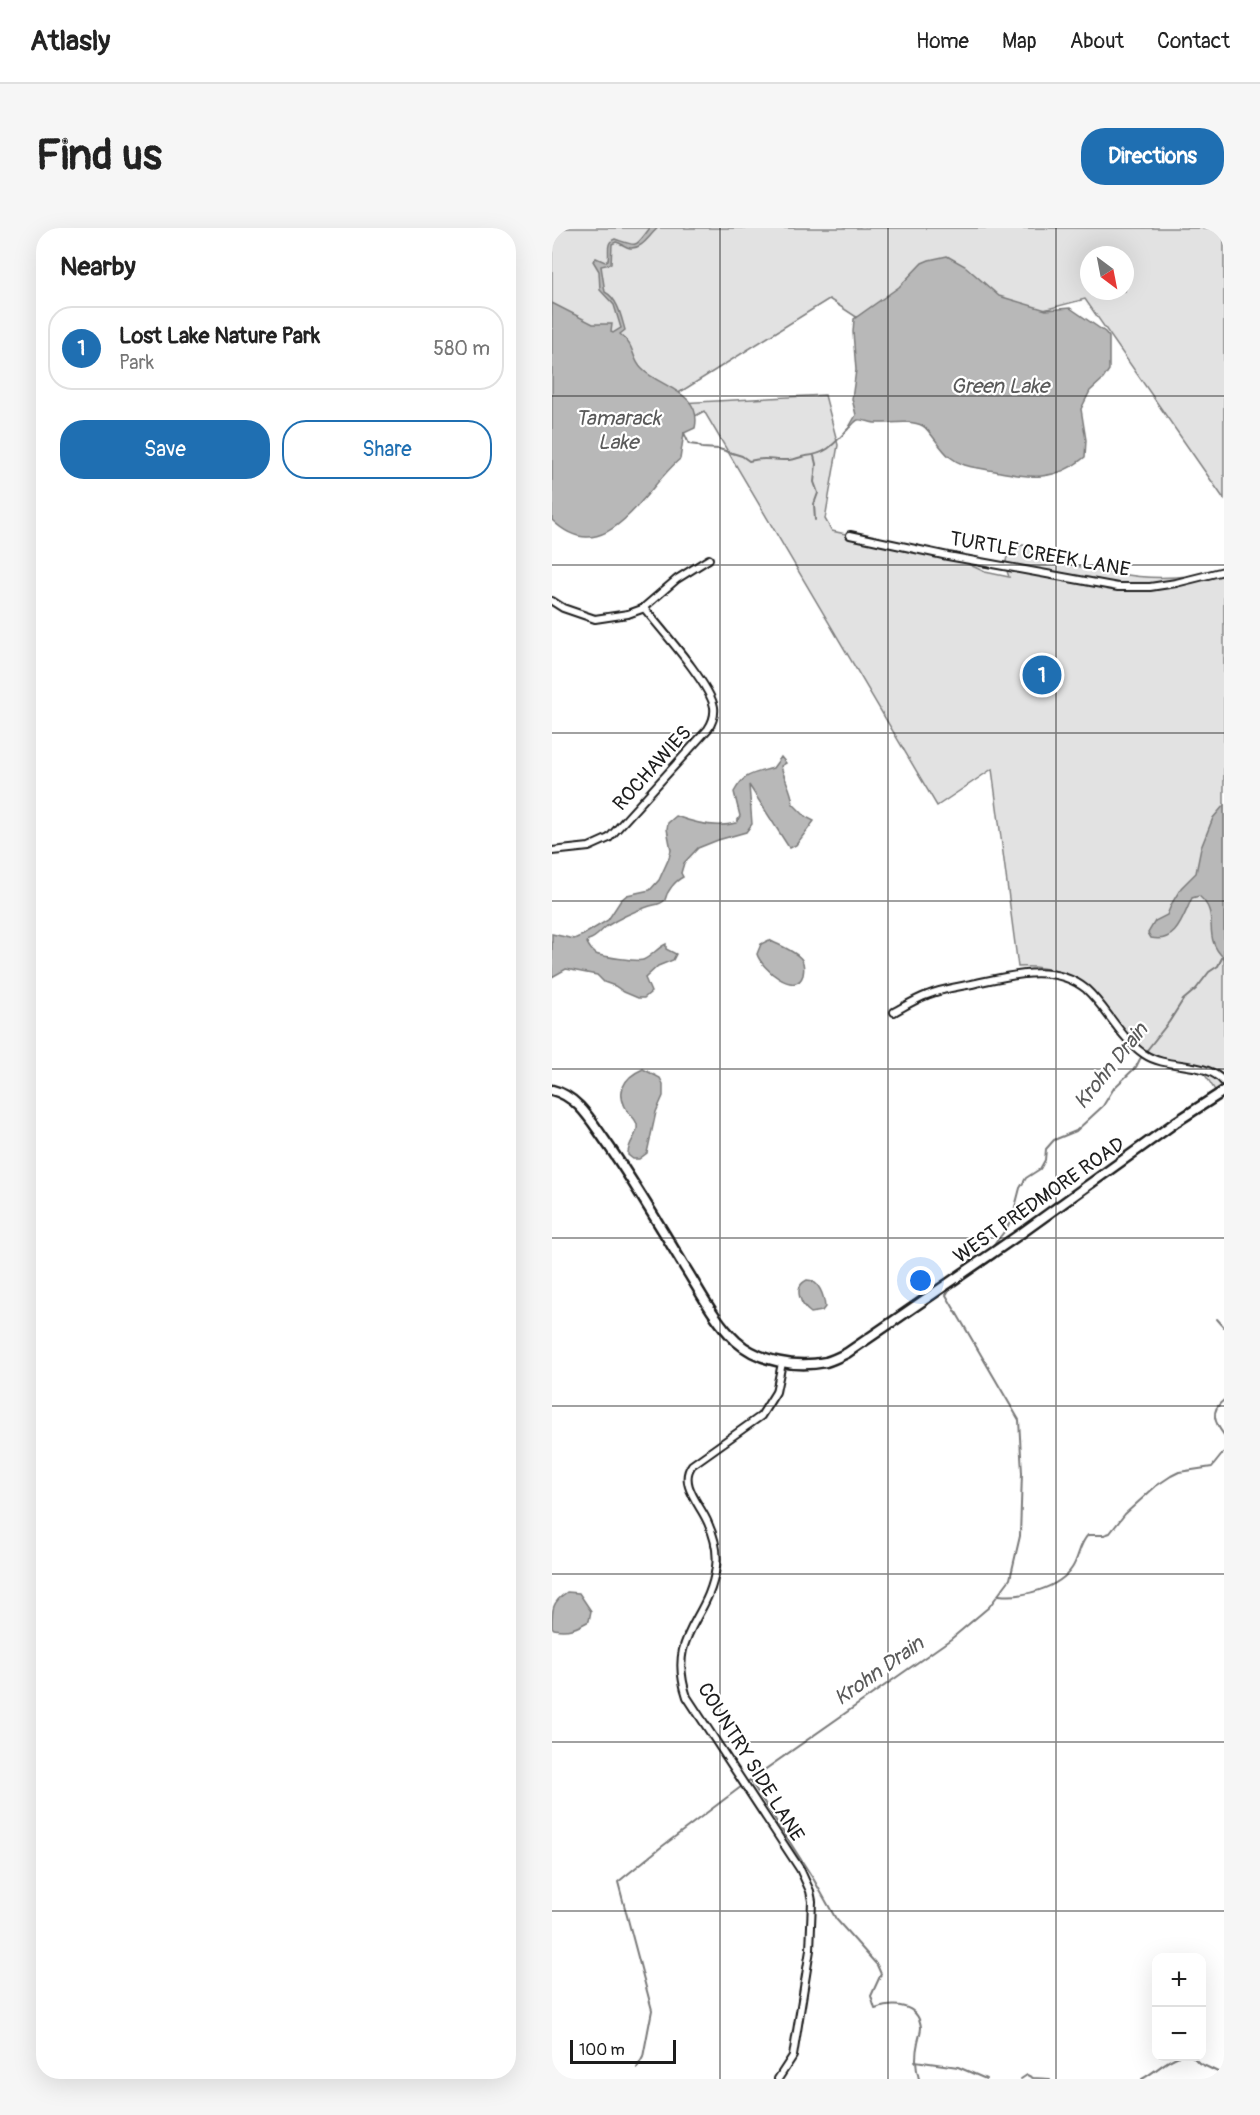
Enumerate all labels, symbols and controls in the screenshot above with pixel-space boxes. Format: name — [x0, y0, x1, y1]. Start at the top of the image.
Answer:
text: Atlasly — [30, 24, 110, 59]
text: Home — [916, 28, 969, 55]
text: Map — [1002, 28, 1037, 55]
text: About — [1070, 28, 1124, 55]
text: Contact — [1157, 28, 1230, 55]
button: Directions — [1081, 128, 1224, 185]
text: Find us — [36, 130, 162, 182]
north arrow — [1080, 246, 1134, 300]
text: Nearby — [60, 251, 136, 283]
text: Lost Lake Nature Park — [119, 322, 320, 350]
text: 1 — [78, 336, 85, 361]
text: 580 m — [433, 336, 490, 361]
text: Park — [119, 350, 154, 375]
water label: Green Lake — [951, 373, 1052, 400]
water label: Tamarack Lake — [575, 405, 663, 456]
button: Save — [60, 420, 270, 479]
button: Share — [282, 420, 492, 479]
street label: TURTLE CREEK LANE — [948, 526, 1132, 582]
pin: 1 — [1022, 652, 1062, 698]
street label: ROCHAWIES — [607, 720, 697, 816]
water label: Krohn Drain — [1068, 1017, 1155, 1115]
street label: WEST PREDMORE ROAD — [949, 1131, 1129, 1269]
your location — [906, 1266, 935, 1295]
water label: Krohn Drain — [829, 1630, 930, 1712]
street label: COUNTRY SIDE LANE — [692, 1678, 810, 1846]
map controls — [1152, 1953, 1206, 2061]
button: + — [1152, 1953, 1206, 2007]
button: − — [1152, 2007, 1206, 2061]
scale bar — [570, 2037, 676, 2064]
text: 100 m — [579, 2040, 625, 2060]

